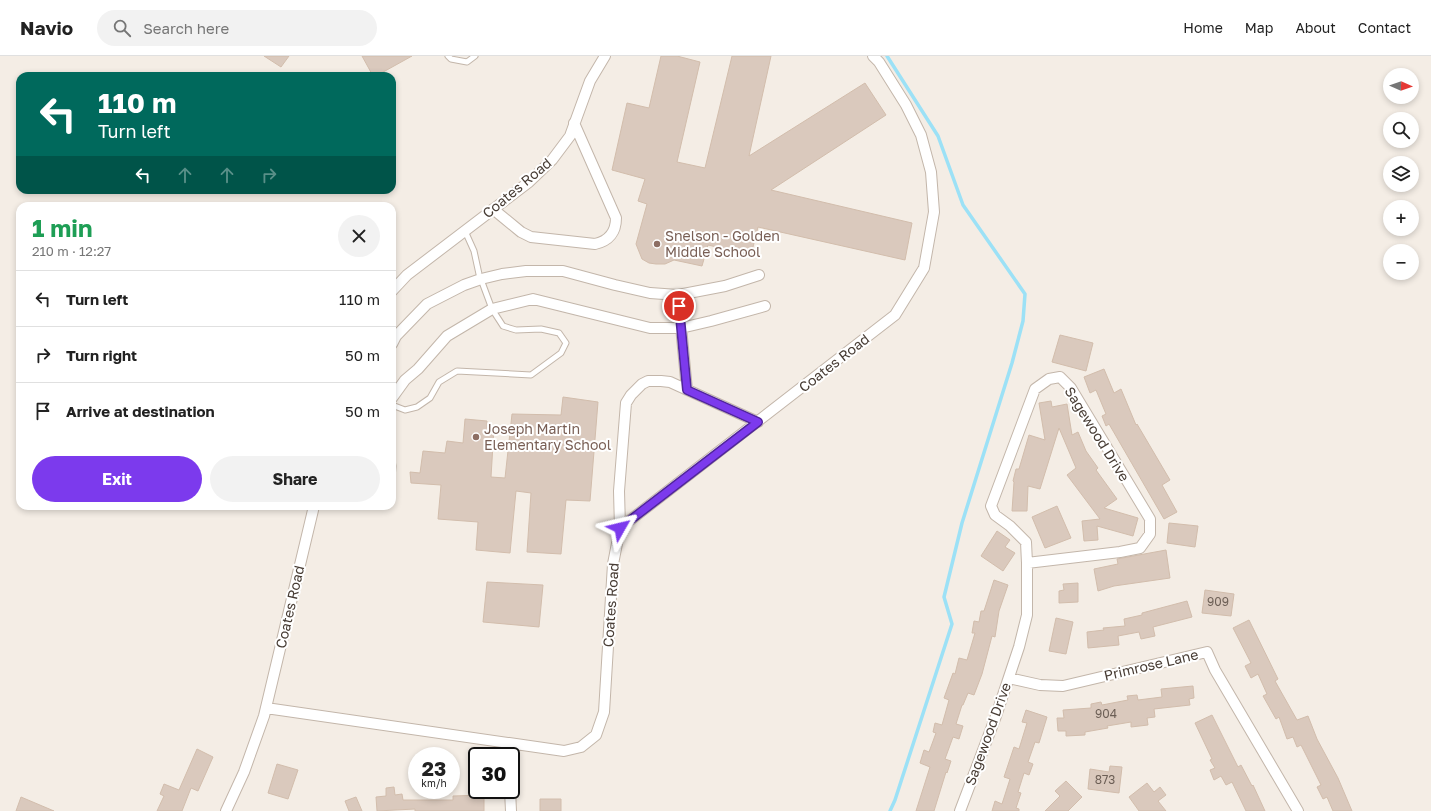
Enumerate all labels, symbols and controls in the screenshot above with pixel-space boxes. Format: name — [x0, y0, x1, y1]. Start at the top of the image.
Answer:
search box — [97, 10, 377, 46]
text: Navio — [20, 16, 73, 39]
icon: search — [111, 17, 133, 39]
text: Search here — [143, 19, 229, 37]
text: Home — [1183, 19, 1223, 36]
text: Map — [1245, 19, 1273, 36]
text: About — [1295, 19, 1336, 36]
text: Contact — [1358, 19, 1411, 36]
north arrow — [1383, 68, 1419, 104]
map controls — [1383, 68, 1419, 280]
text: 110 m — [98, 86, 177, 119]
icon: left — [32, 88, 84, 140]
button: search — [1383, 112, 1419, 148]
text: Turn left — [98, 120, 171, 142]
street label: Coates Road — [479, 154, 555, 221]
button: layers — [1383, 156, 1419, 192]
icon: left — [132, 164, 154, 186]
icon: ahead — [174, 164, 196, 186]
icon: ahead — [216, 164, 238, 186]
icon: right — [258, 164, 280, 186]
button: + — [1383, 200, 1419, 236]
text: 1 min — [32, 213, 92, 242]
button: close — [338, 215, 380, 257]
place label: Snelson - Golden Middle School — [665, 227, 780, 260]
marker: Snelson - Golden Middle School — [652, 239, 662, 249]
text: 210 m · 12:27 — [32, 243, 111, 259]
button: − — [1383, 244, 1419, 280]
icon: left — [32, 288, 54, 310]
pin — [662, 289, 696, 323]
text: Turn left — [66, 290, 128, 308]
text: 110 m — [339, 290, 380, 308]
icon: arrive — [668, 295, 690, 317]
street label: Coates Road — [795, 330, 872, 395]
icon: right — [32, 344, 54, 366]
text: Turn right — [66, 346, 137, 364]
text: 50 m — [345, 346, 380, 364]
street label: Sagewood Drive — [1062, 383, 1133, 484]
icon: arrive — [32, 400, 54, 422]
text: Arrive at destination — [66, 402, 215, 420]
text: 50 m — [345, 402, 380, 420]
place label: Joseph Martin Elementary School — [484, 420, 611, 453]
marker: Joseph Martin Elementary School — [471, 432, 481, 442]
button: Exit — [32, 456, 202, 502]
button: Share — [210, 456, 380, 502]
position arrow — [599, 507, 641, 549]
street label: Coates Road — [599, 562, 622, 648]
street label: Coates Road — [272, 564, 307, 650]
house number: 909 — [1207, 594, 1229, 609]
street label: Primrose Lane — [1102, 645, 1200, 684]
street label: Sagewood Drive — [961, 680, 1014, 788]
house number: 904 — [1095, 706, 1117, 721]
speed limit sign: 30 — [468, 747, 520, 799]
text: 23 — [422, 756, 446, 780]
house number: 873 — [1095, 772, 1115, 787]
text: km/h — [421, 777, 447, 789]

